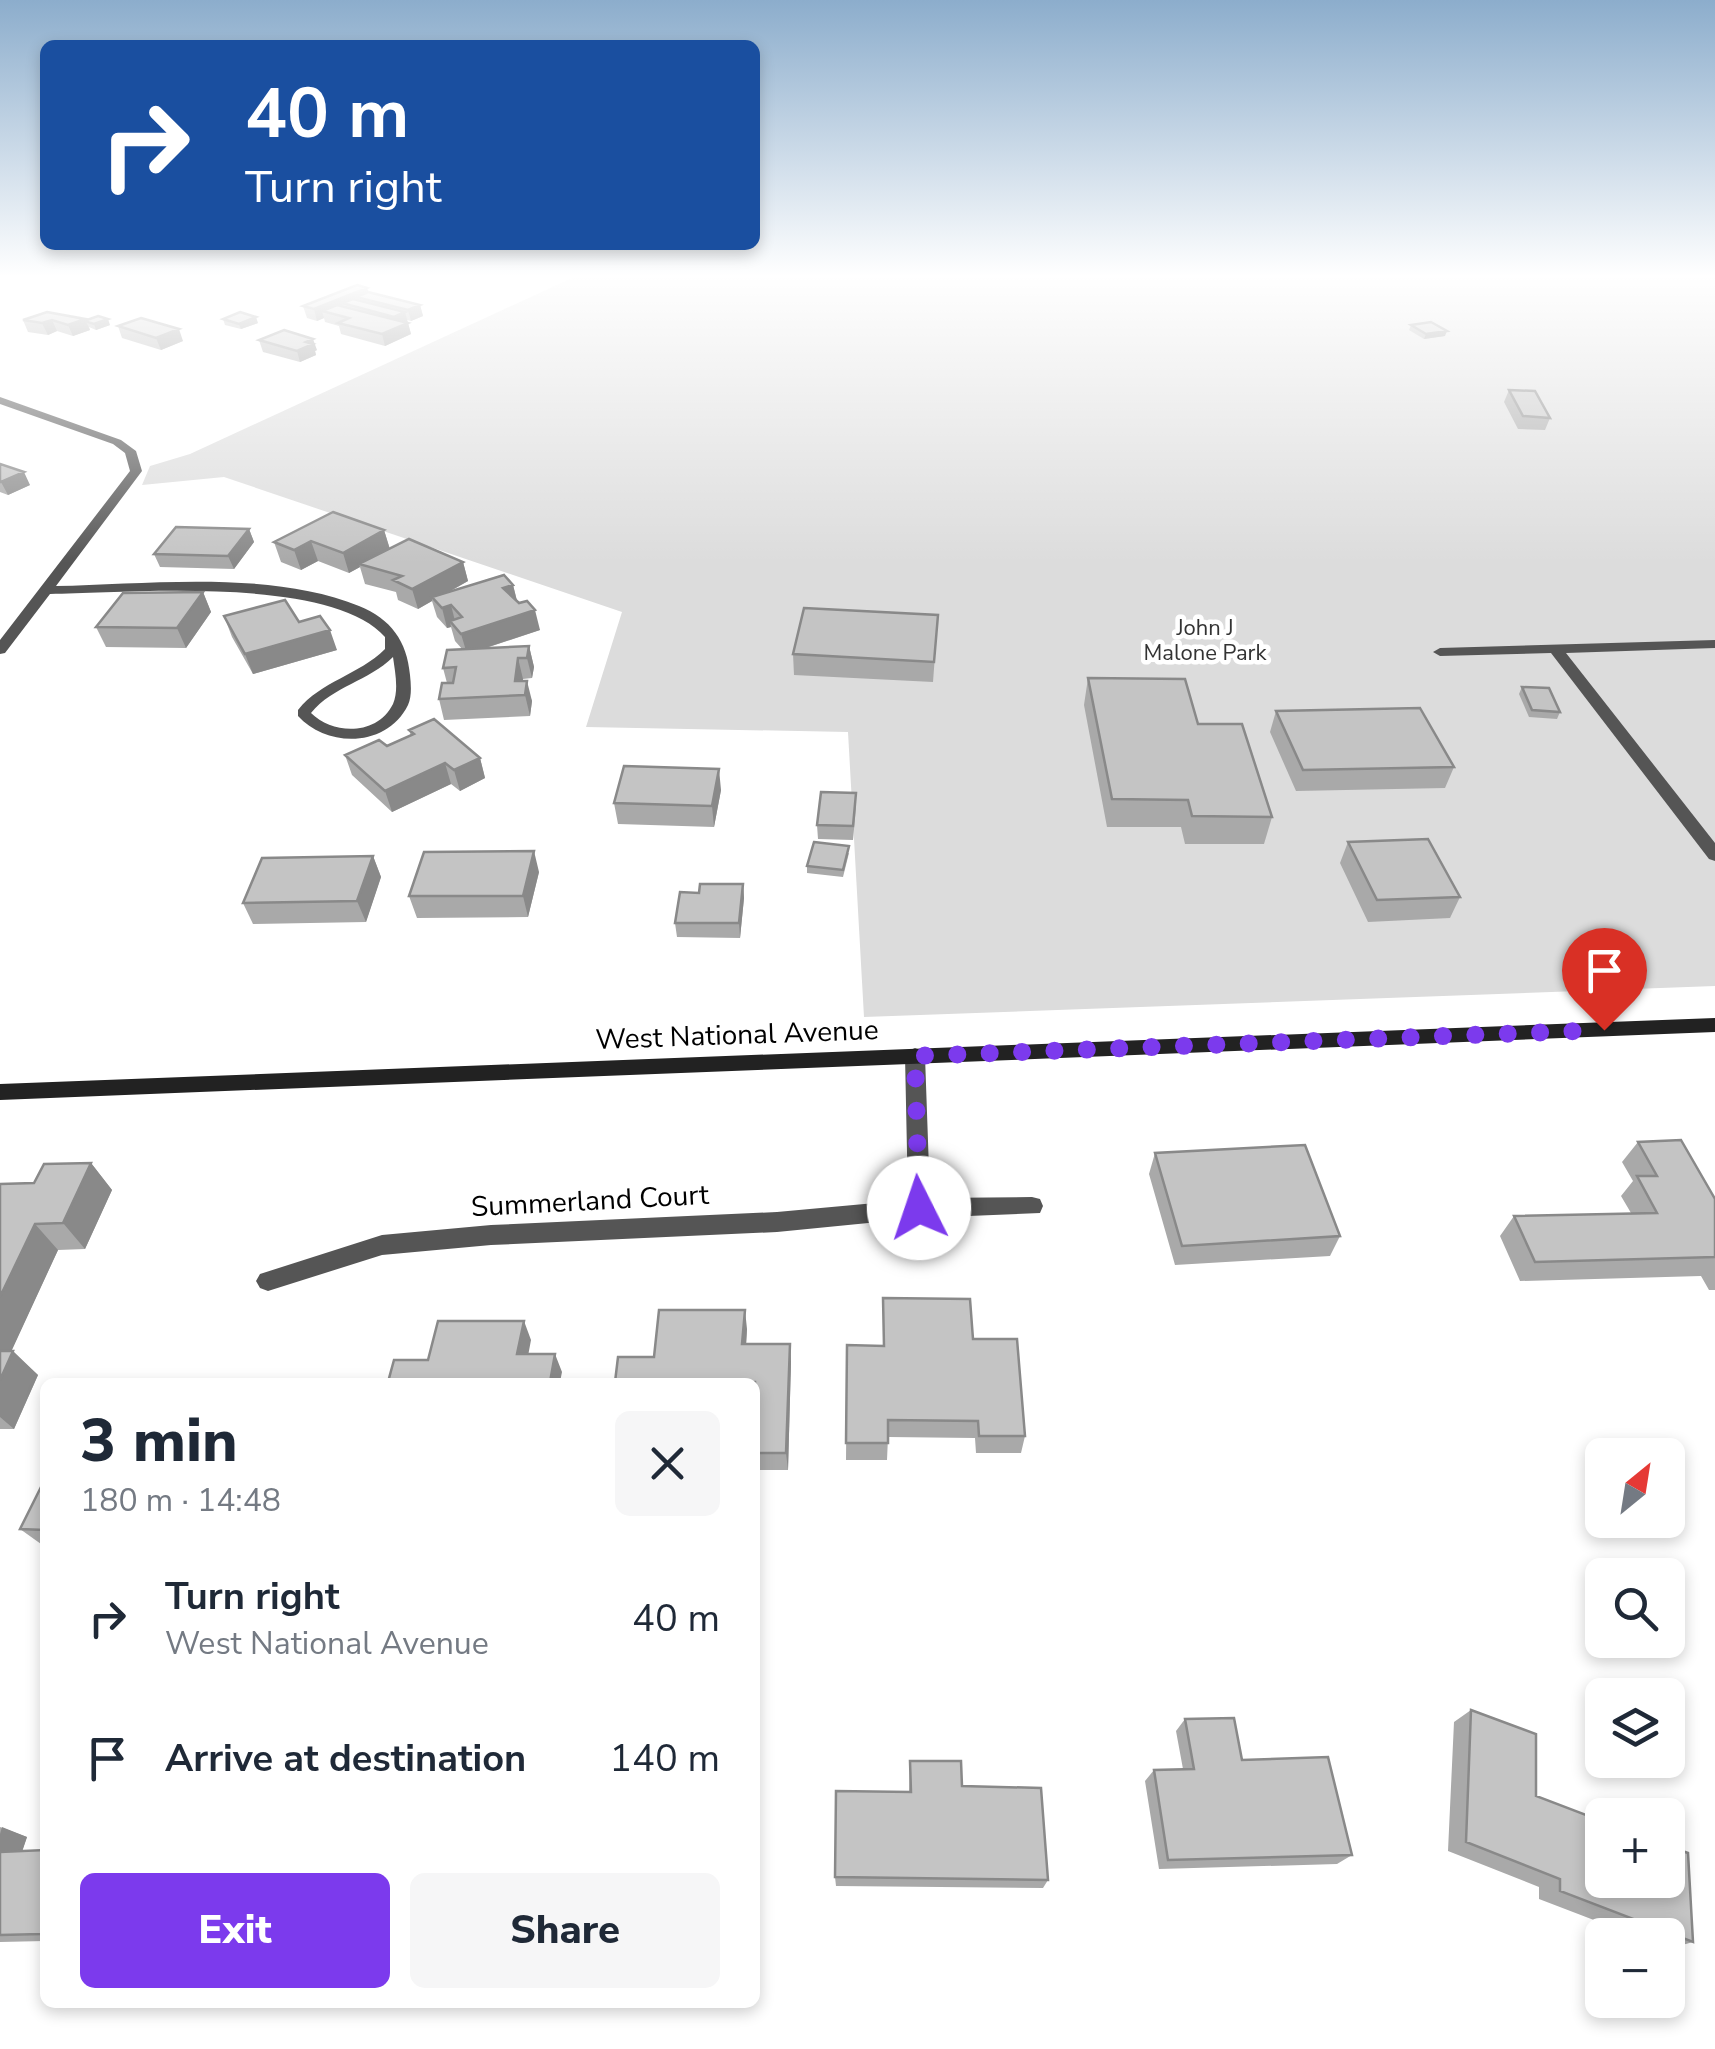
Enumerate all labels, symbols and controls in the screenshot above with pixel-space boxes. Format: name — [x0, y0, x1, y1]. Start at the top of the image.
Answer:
text: 40 m — [245, 66, 409, 162]
icon: right — [80, 80, 210, 210]
text: Turn right — [245, 157, 442, 218]
park label: John J Malone Park — [1144, 613, 1267, 668]
pin — [1562, 928, 1647, 1031]
icon: arrive — [1577, 943, 1632, 998]
street label: West National Avenue — [595, 1011, 879, 1059]
position arrow — [867, 1156, 971, 1260]
street label: Summerland Court — [470, 1176, 710, 1226]
text: 3 min — [80, 1400, 238, 1482]
button: close — [615, 1411, 720, 1516]
north arrow — [1585, 1438, 1685, 1538]
map controls — [1585, 1438, 1685, 2018]
text: 180 m · 14:48 — [80, 1479, 281, 1522]
button: search — [1585, 1558, 1685, 1658]
text: Turn right — [165, 1571, 340, 1622]
icon: right — [80, 1591, 135, 1646]
text: 40 m — [632, 1593, 720, 1644]
text: West National Avenue — [165, 1622, 489, 1665]
button: layers — [1585, 1678, 1685, 1778]
icon: arrive — [80, 1731, 135, 1786]
text: Arrive at destination — [165, 1733, 526, 1784]
text: 140 m — [609, 1733, 720, 1784]
button: + — [1585, 1798, 1685, 1898]
button: Exit — [80, 1873, 390, 1988]
button: Share — [410, 1873, 720, 1988]
button: − — [1585, 1918, 1685, 2018]

